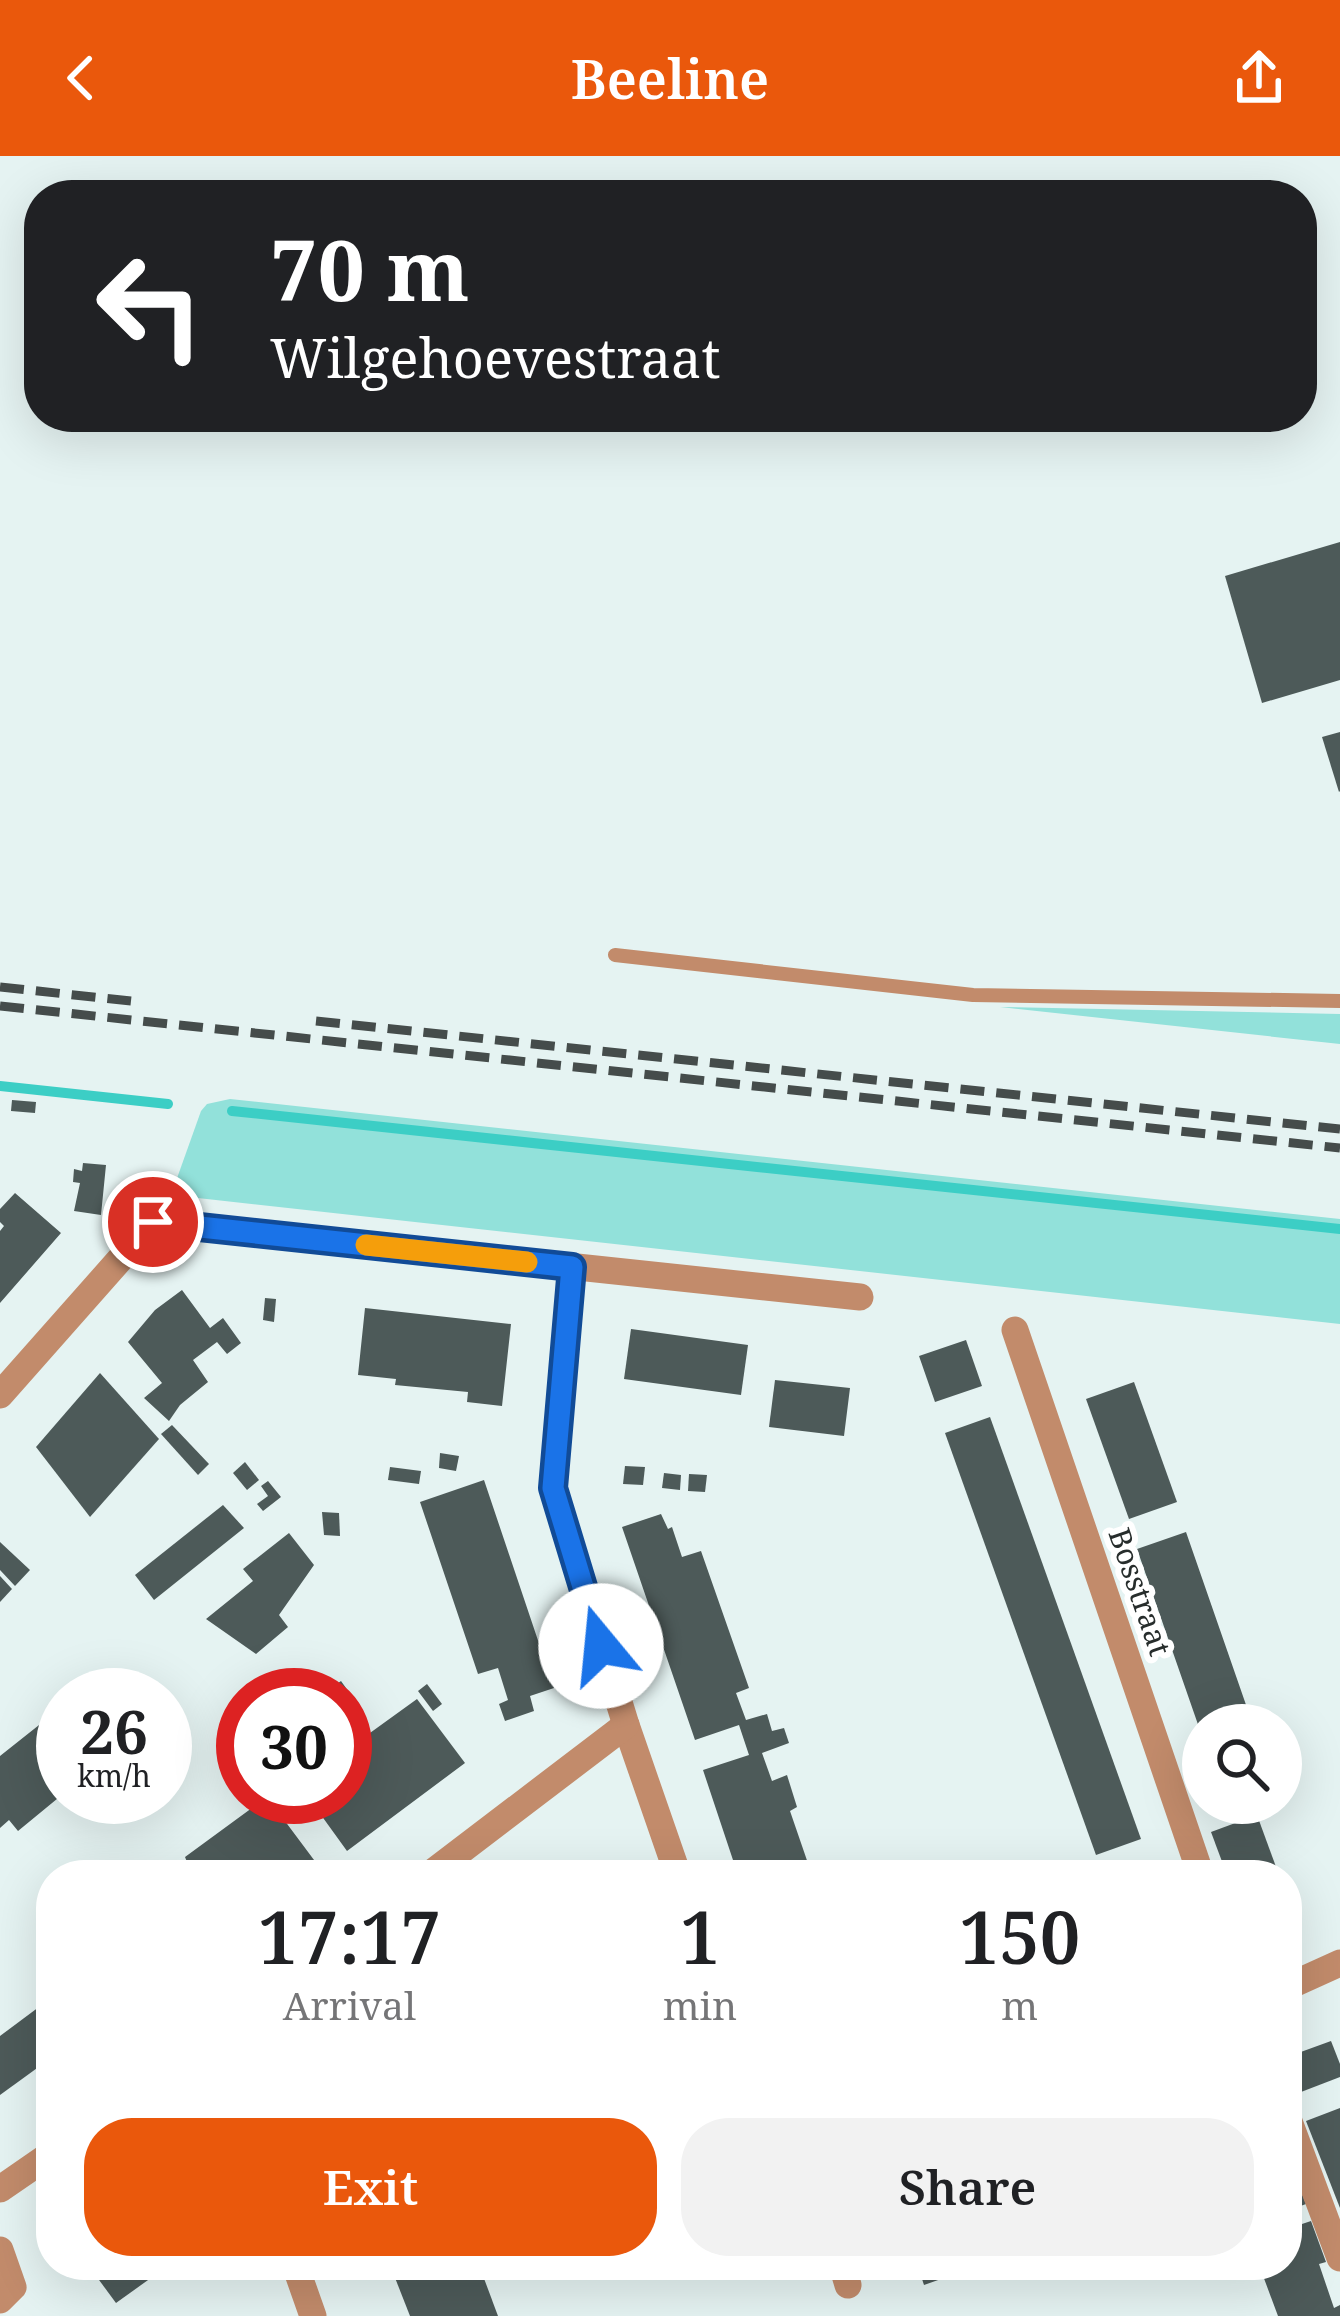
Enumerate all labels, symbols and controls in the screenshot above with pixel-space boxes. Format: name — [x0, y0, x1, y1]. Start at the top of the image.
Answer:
text: Beeline — [571, 41, 769, 115]
icon: back — [48, 45, 114, 111]
icon: share — [1226, 45, 1292, 111]
text: 70 m — [270, 211, 470, 326]
icon: left — [72, 228, 228, 384]
text: Wilgehoevestraat — [270, 320, 721, 394]
pin — [102, 1171, 204, 1273]
icon: arrive — [120, 1189, 186, 1255]
street label: Bosstraat — [1099, 1522, 1181, 1661]
position arrow — [538, 1583, 664, 1709]
speed limit sign: 30 — [216, 1668, 372, 1824]
text: 26 — [80, 1690, 148, 1772]
map controls — [1182, 1704, 1302, 1824]
button: search — [1182, 1704, 1302, 1824]
text: km/h — [77, 1755, 151, 1796]
text: 17:17 — [258, 1887, 441, 1985]
text: 1 — [680, 1887, 720, 1985]
text: 150 — [959, 1887, 1080, 1985]
text: Arrival — [283, 1978, 416, 2031]
text: min — [663, 1978, 737, 2031]
text: m — [1001, 1978, 1038, 2031]
button: Exit — [84, 2118, 657, 2256]
button: Share — [681, 2118, 1254, 2256]

